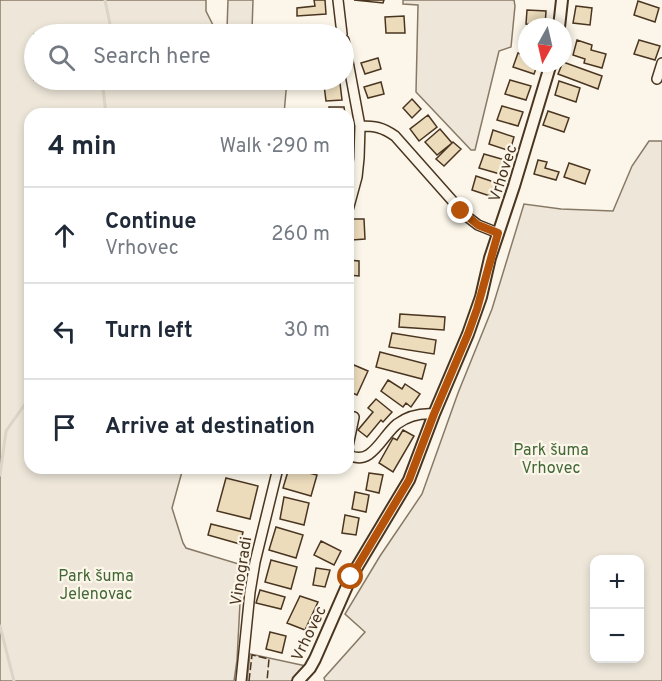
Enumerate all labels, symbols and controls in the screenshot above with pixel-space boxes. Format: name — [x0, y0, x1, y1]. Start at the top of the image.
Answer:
north arrow — [518, 18, 572, 72]
search box — [24, 24, 354, 90]
icon: search — [45, 41, 78, 74]
text: Search here — [93, 44, 211, 71]
text: 4 min — [48, 131, 117, 164]
text: Walk · 290 m — [219, 134, 330, 160]
street label: Vrhovec — [485, 142, 523, 205]
route end — [447, 197, 473, 223]
text: Continue — [105, 209, 196, 236]
icon: ahead — [48, 219, 81, 252]
text: 260 m — [271, 222, 330, 248]
text: Vrhovec — [105, 236, 179, 262]
icon: left — [48, 315, 81, 348]
text: Turn left — [105, 318, 193, 345]
text: 30 m — [284, 318, 330, 344]
icon: arrive — [48, 411, 81, 444]
text: Arrive at destination — [105, 414, 315, 441]
park label: Park šuma Vrhovec — [513, 441, 589, 479]
street label: Vinogradi — [227, 535, 257, 607]
map controls — [590, 555, 644, 663]
button: + — [590, 555, 644, 609]
route start — [337, 563, 363, 589]
park label: Park šuma Jelenovac — [58, 567, 134, 605]
street label: Vrhovec — [288, 603, 332, 665]
button: − — [590, 609, 644, 663]

